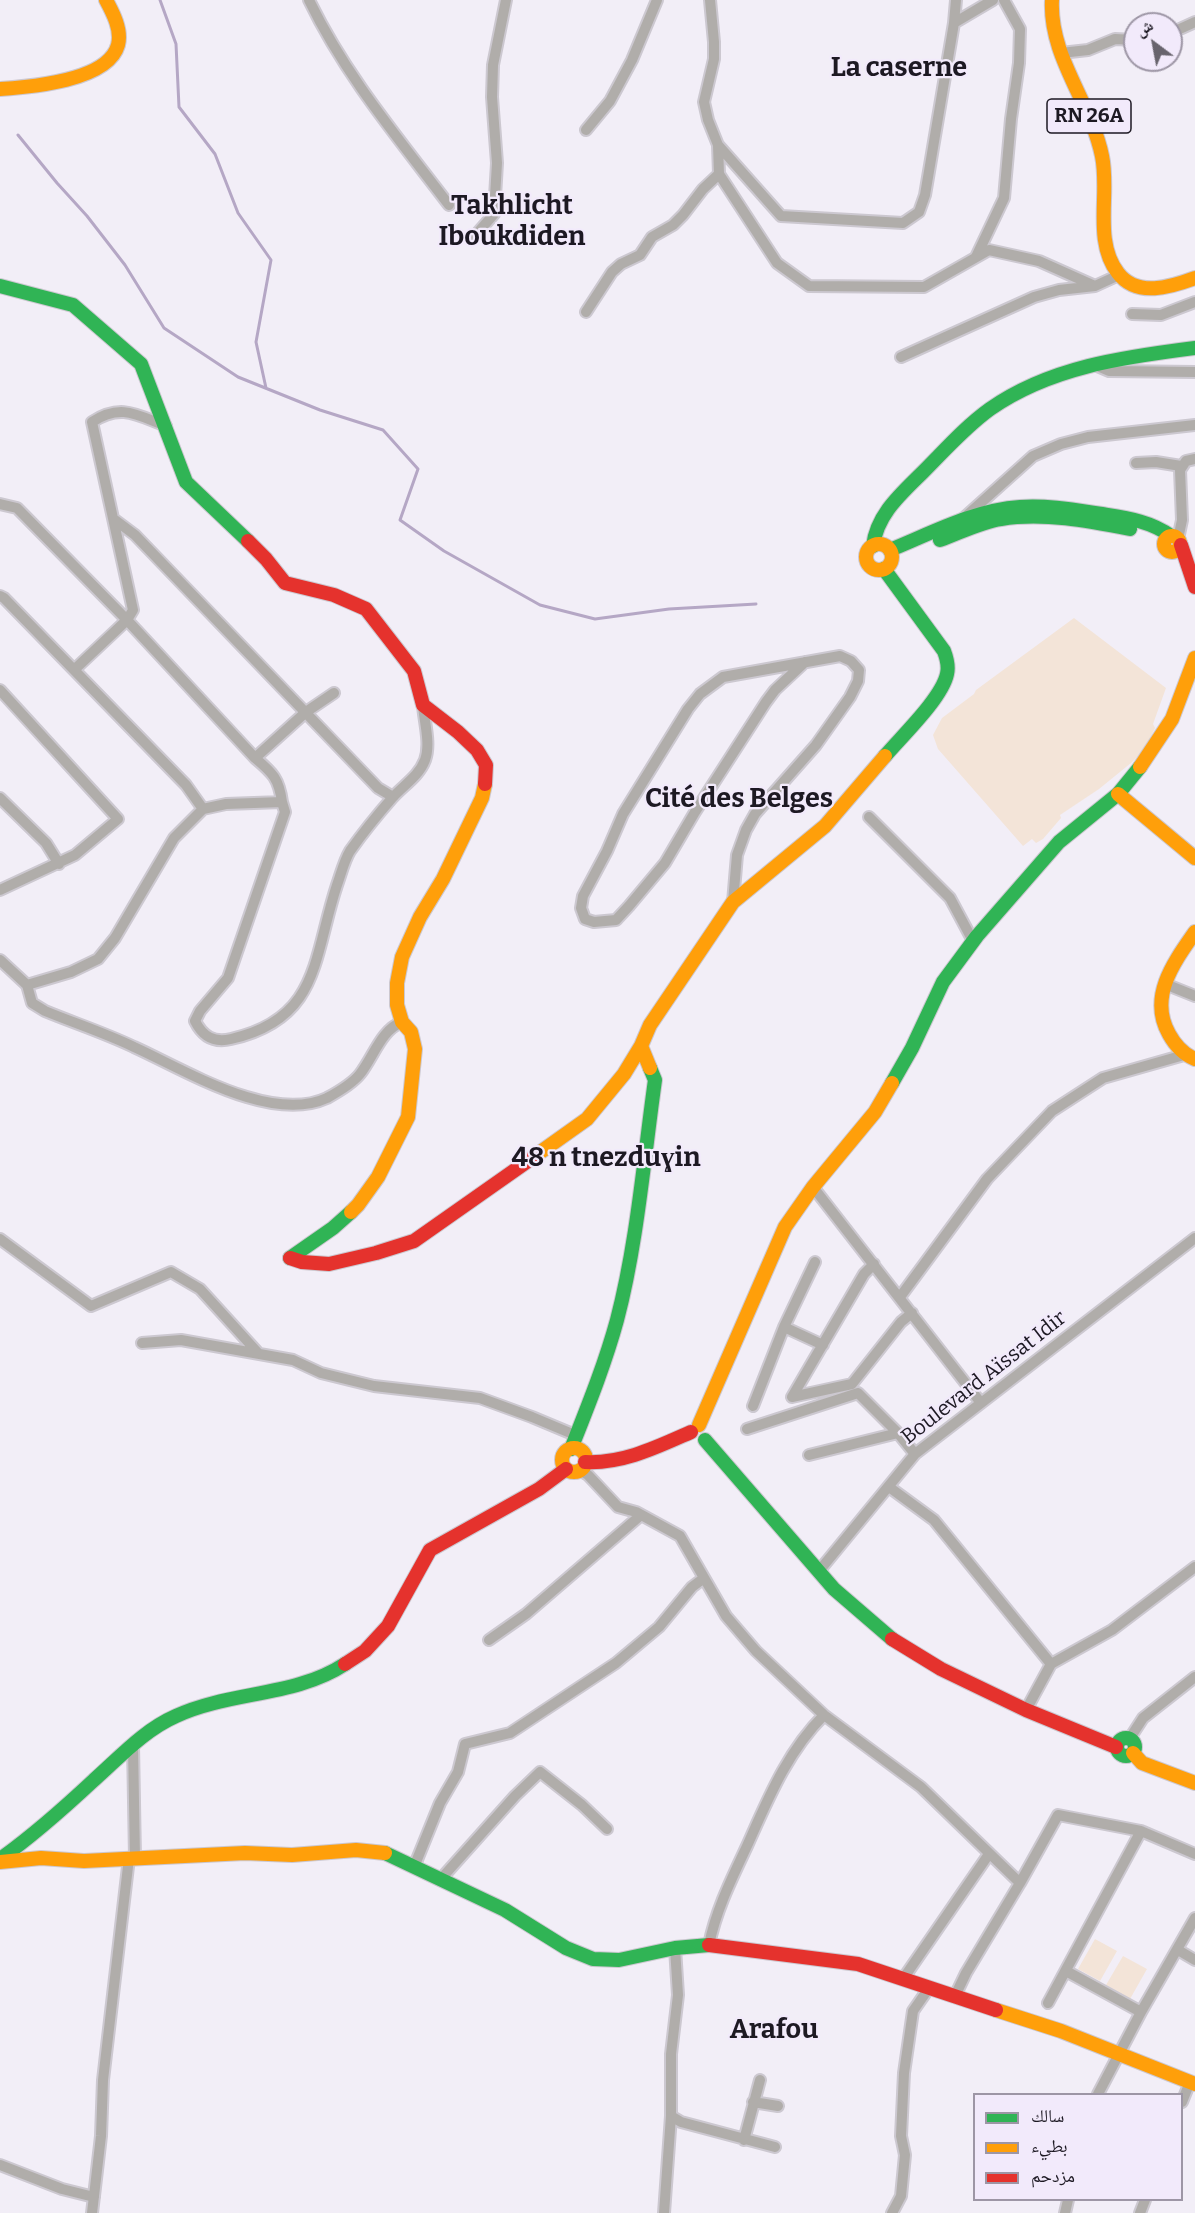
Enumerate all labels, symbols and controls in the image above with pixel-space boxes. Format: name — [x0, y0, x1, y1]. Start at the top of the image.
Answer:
north arrow — [1123, 12, 1183, 72]
text: ش — [1132, 15, 1156, 41]
district label: La caserne — [831, 52, 967, 84]
road number: RN 26A — [1047, 99, 1131, 133]
district label: Takhlicht Iboukdiden — [439, 190, 585, 253]
district label: Cité des Belges — [645, 783, 833, 815]
district label: 48 n tnezduɣin — [511, 1142, 701, 1174]
street label: Boulevard Aïssat Idir — [897, 1306, 1071, 1450]
district label: Arafou — [730, 2014, 818, 2046]
legend — [973, 2093, 1183, 2201]
text: سالك — [1031, 2105, 1064, 2127]
text: بطيء — [1031, 2135, 1068, 2157]
text: مزدحم — [1031, 2165, 1075, 2187]

